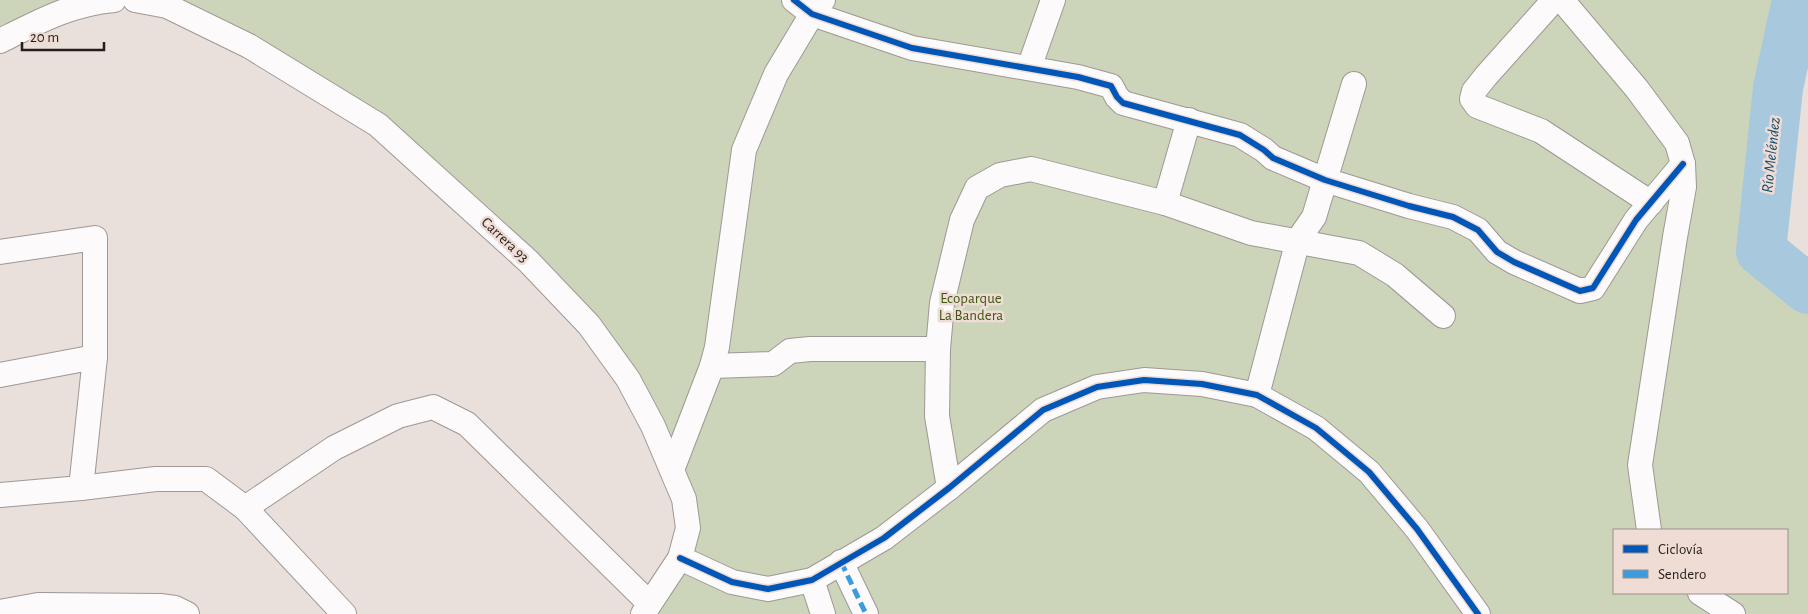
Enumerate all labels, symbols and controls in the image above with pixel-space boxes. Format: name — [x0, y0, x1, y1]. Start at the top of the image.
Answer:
scale bar — [22, 20, 105, 52]
text: 20 m — [30, 30, 59, 45]
water label: Río Meléndez — [1759, 116, 1783, 194]
street label: Carrera 93 — [478, 215, 532, 265]
park label: Ecoparque La Bandera — [939, 291, 1003, 323]
legend — [1613, 529, 1788, 594]
text: Ciclovía — [1658, 542, 1703, 557]
text: Sendero — [1658, 567, 1706, 582]

